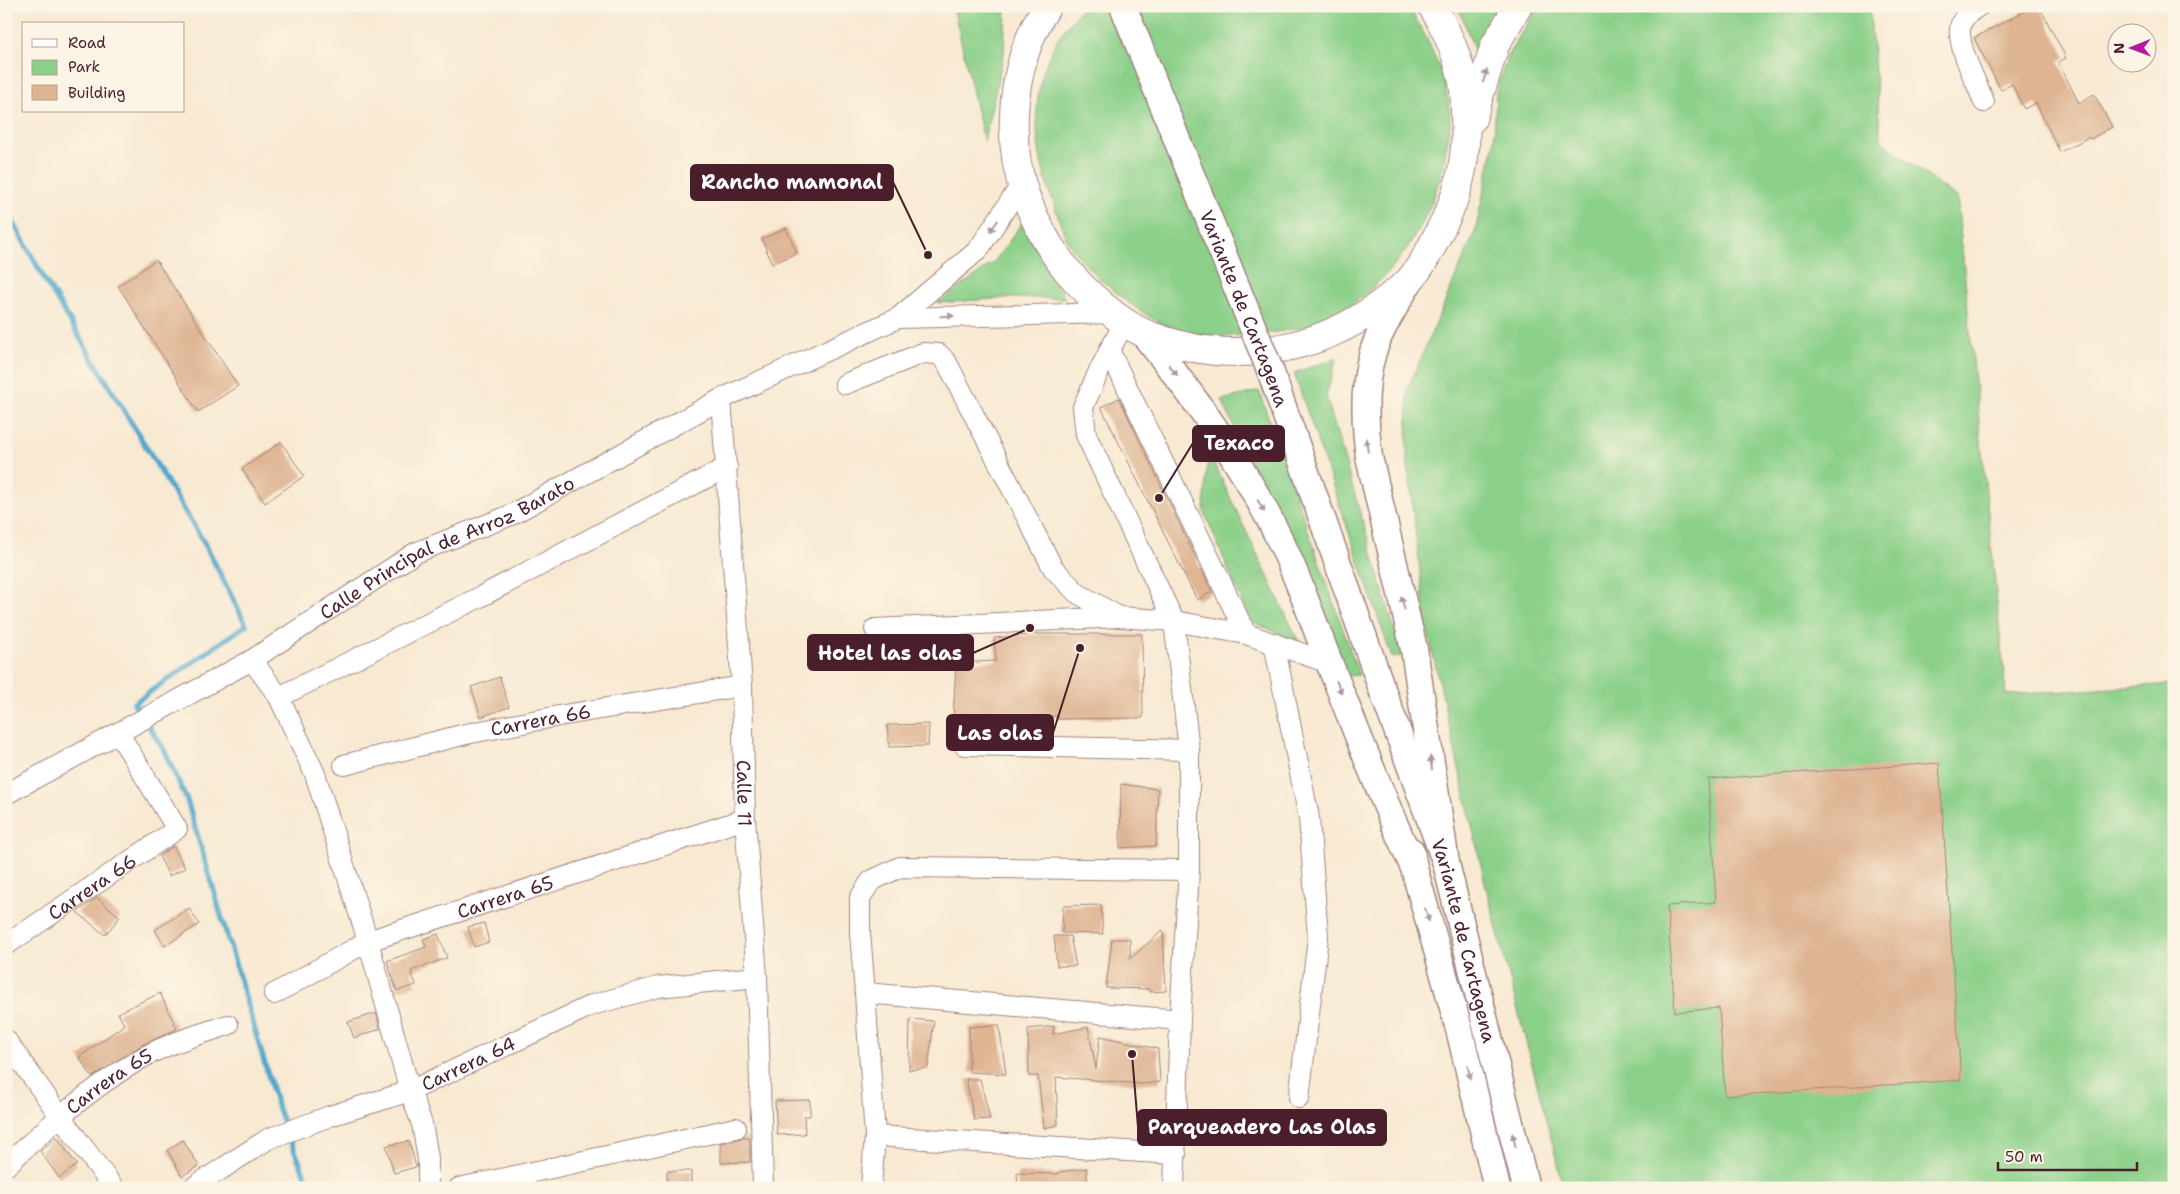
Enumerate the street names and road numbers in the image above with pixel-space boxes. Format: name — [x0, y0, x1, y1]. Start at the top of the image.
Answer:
street label: Variante de Cartagena — [1194, 206, 1294, 411]
street label: Calle Principal de Arroz Barato — [315, 470, 579, 625]
street label: Carrera 66 — [488, 699, 593, 742]
street label: Calle 11 — [731, 759, 758, 828]
street label: Variante de Cartagena — [1425, 835, 1502, 1046]
street label: Carrera 66 — [43, 848, 142, 926]
street label: Carrera 65 — [454, 870, 557, 924]
street label: Carrera 64 — [417, 1031, 520, 1097]
street label: Carrera 65 — [61, 1043, 157, 1120]

